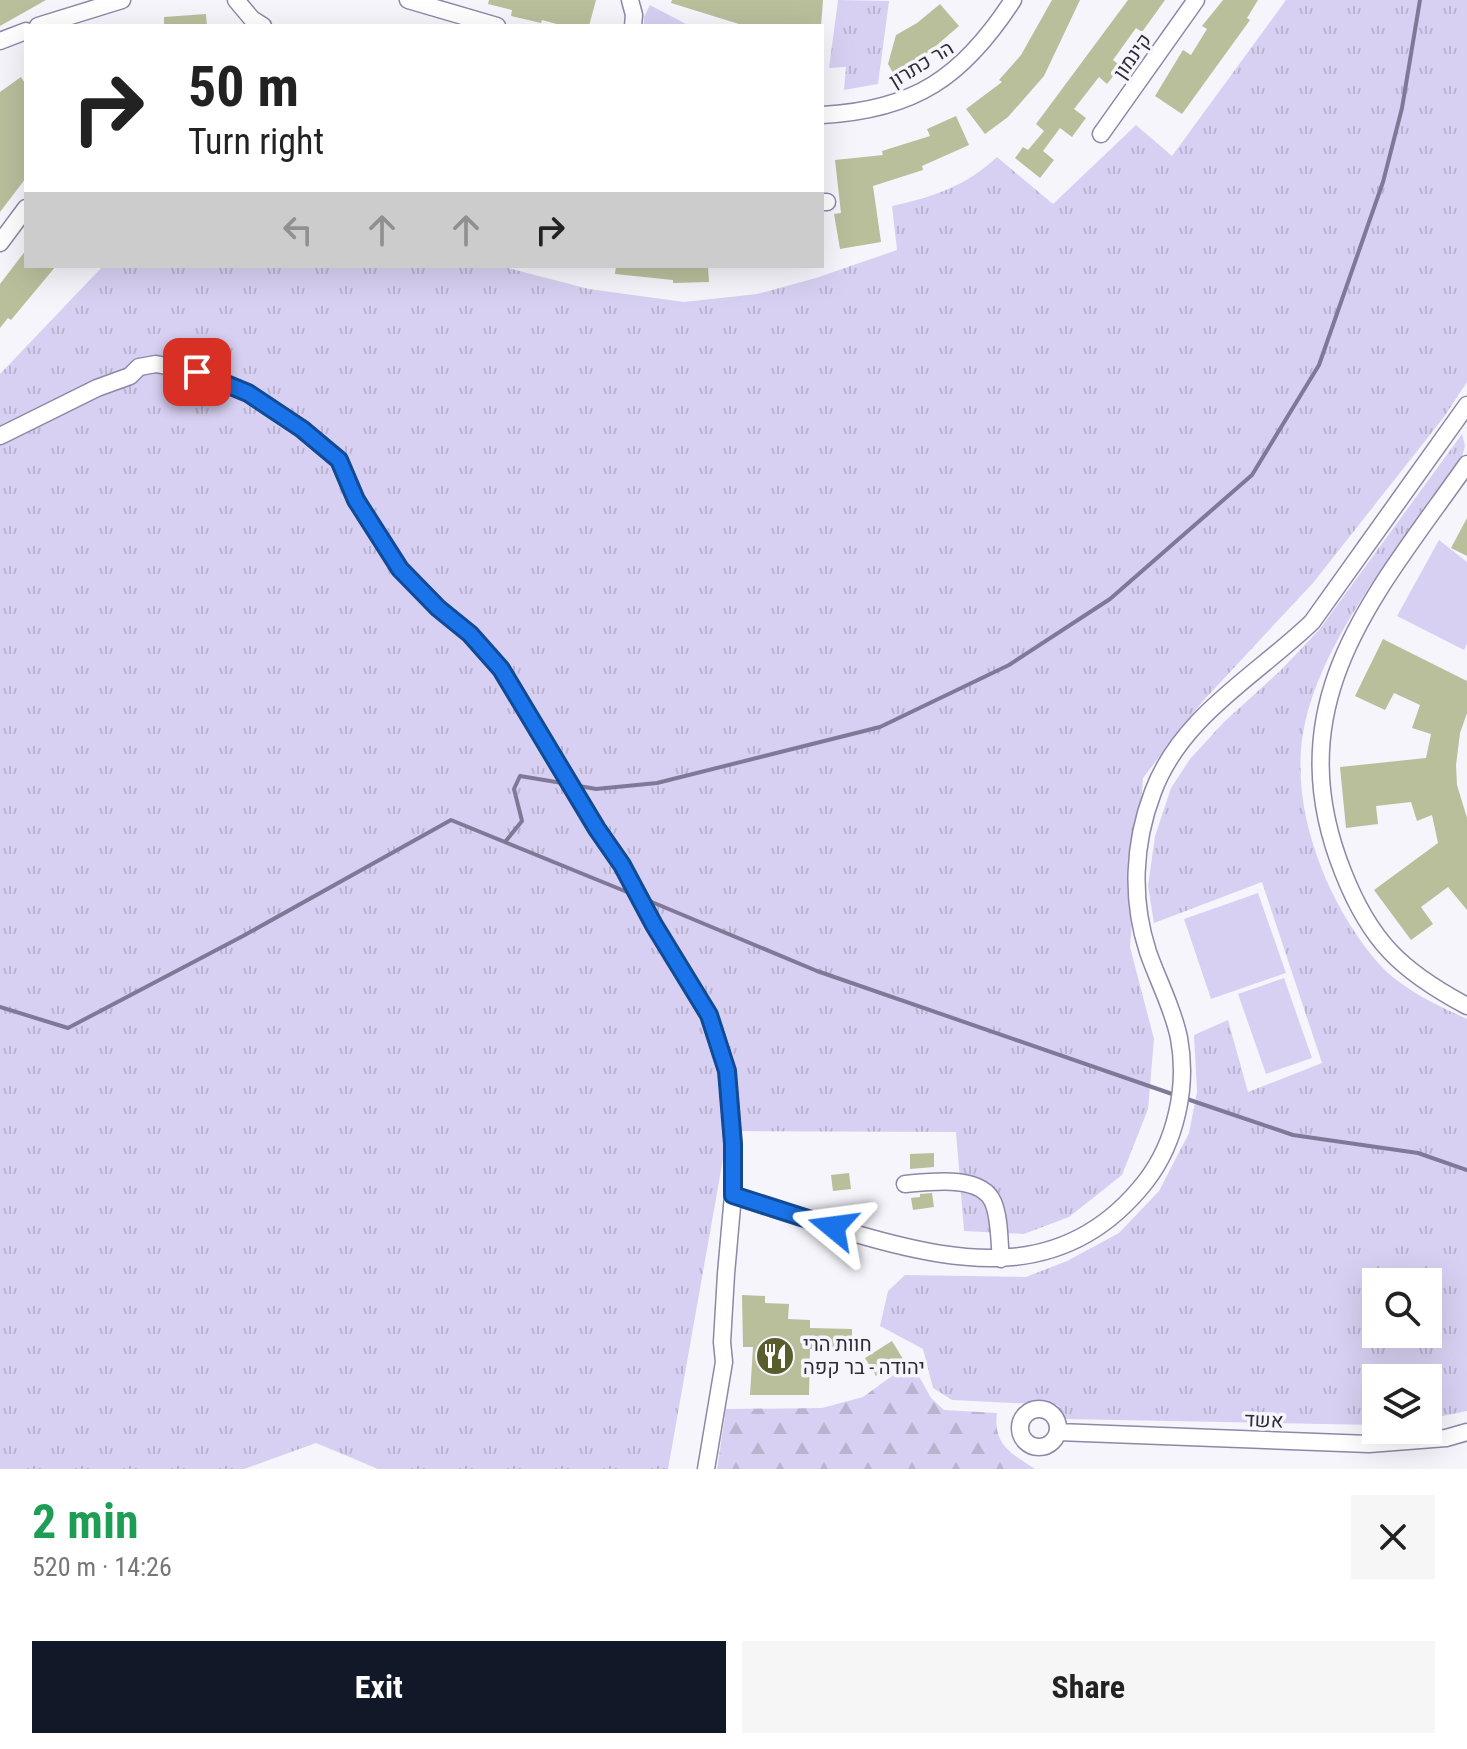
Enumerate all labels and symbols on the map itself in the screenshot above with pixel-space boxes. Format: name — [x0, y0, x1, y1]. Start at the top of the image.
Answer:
street label: קינמון — [1108, 29, 1156, 83]
street label: הר כתרון — [884, 35, 958, 93]
pin — [163, 338, 231, 406]
position arrow — [791, 1185, 875, 1269]
place label: חוות הרי יהודה - בר קפה — [803, 1332, 925, 1379]
restaurant icon: חוות הרי יהודה - בר קפה — [754, 1335, 796, 1377]
street label: אשד — [1244, 1407, 1284, 1433]

